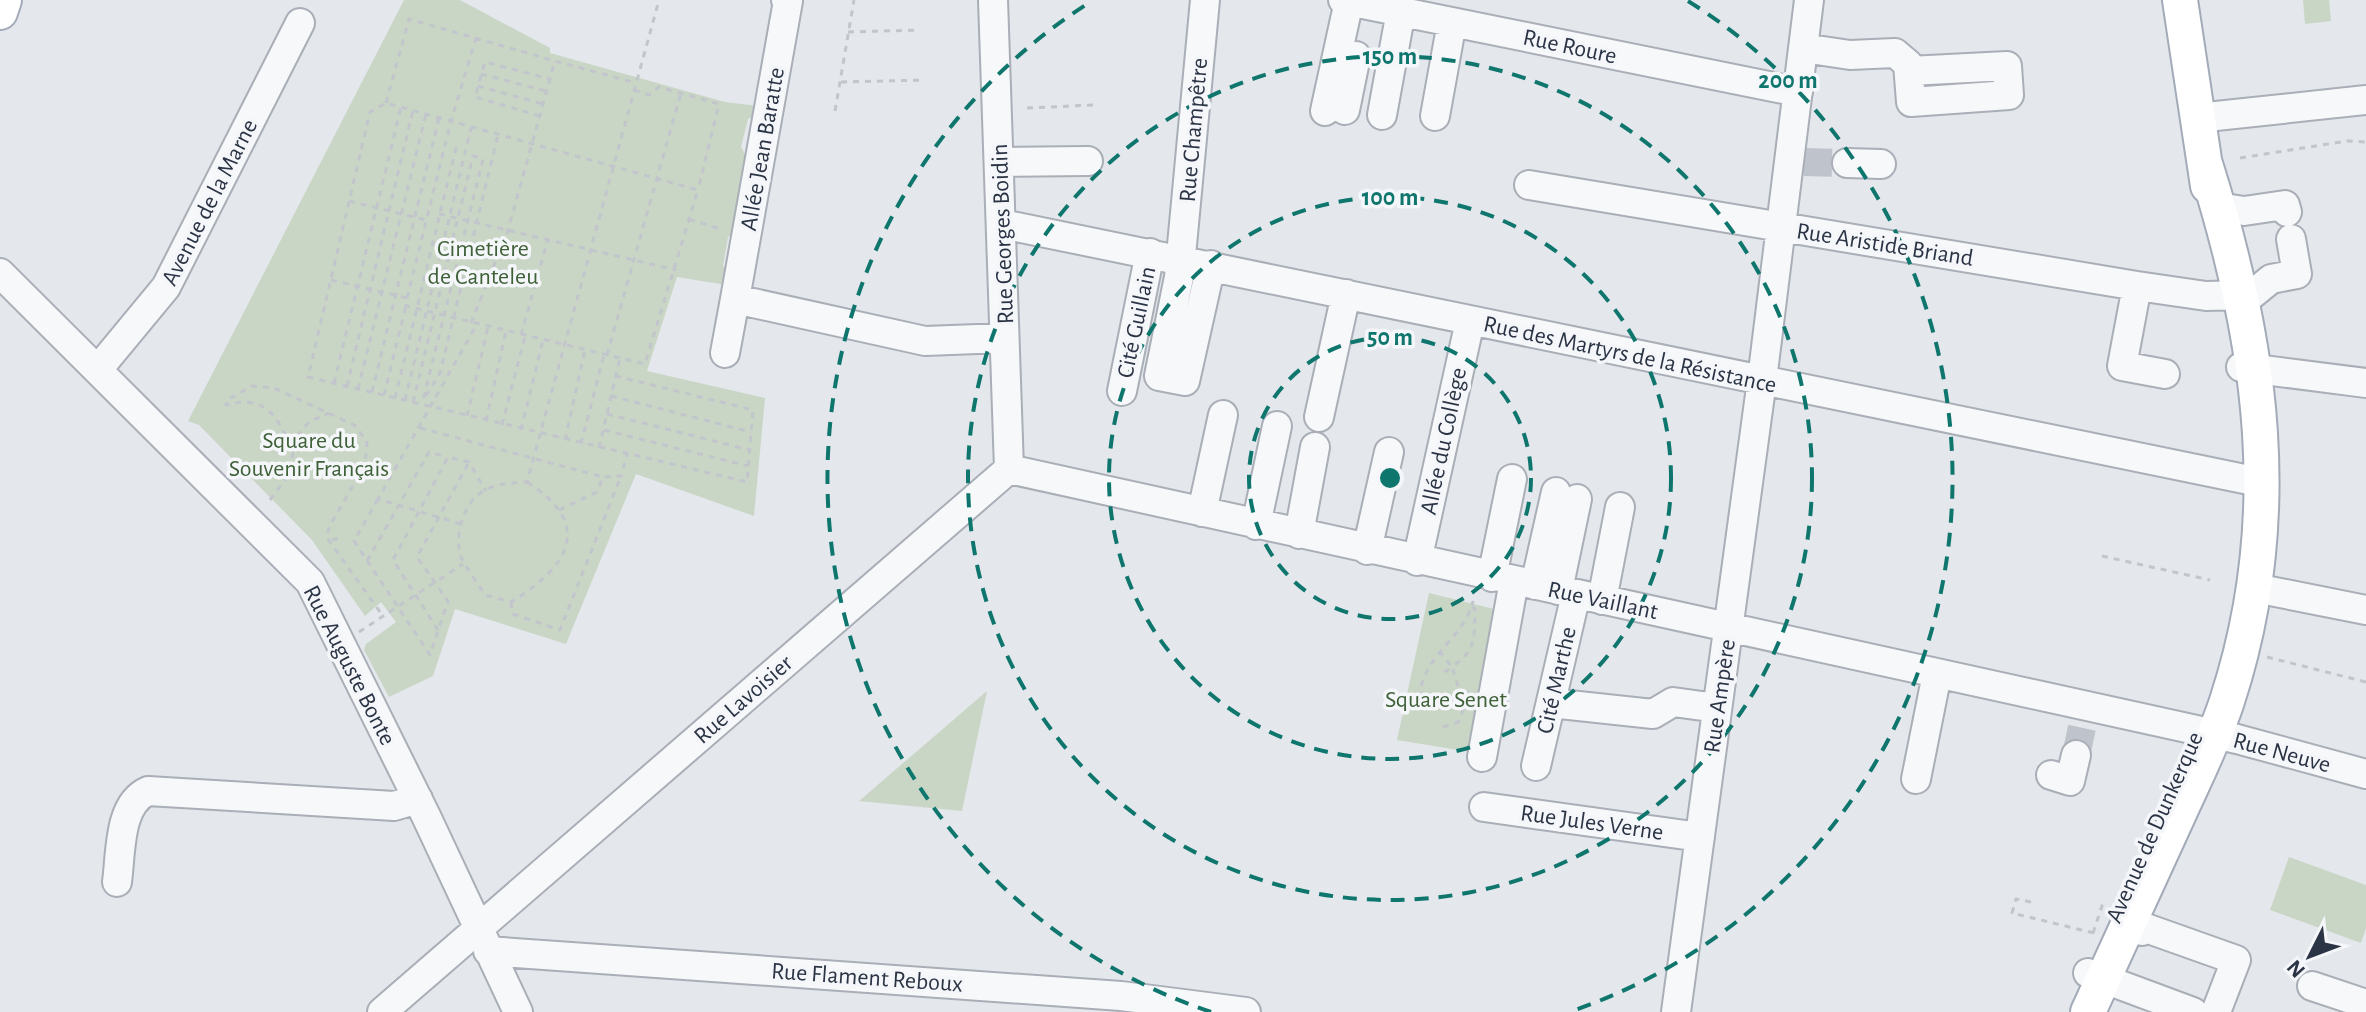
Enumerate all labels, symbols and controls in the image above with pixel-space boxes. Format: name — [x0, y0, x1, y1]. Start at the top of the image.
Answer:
street label: Rue Roure — [1521, 25, 1619, 69]
text: 150 m — [1363, 45, 1417, 69]
street label: Rue Champêtre — [1176, 57, 1212, 203]
street label: Allée Jean Baratte — [737, 66, 789, 233]
text: 200 m — [1758, 69, 1818, 93]
street label: Avenue de la Marne — [158, 115, 262, 289]
street label: Rue Georges Boidin — [988, 143, 1018, 325]
text: 100 m — [1362, 186, 1418, 210]
street label: Rue Aristide Briand — [1795, 219, 1975, 271]
park label: Cimetière de Canteleu — [428, 237, 538, 289]
street label: Cité Guillain — [1113, 264, 1161, 380]
street label: Rue des Martyrs de la Résistance — [1481, 312, 1778, 398]
text: 50 m — [1367, 326, 1413, 350]
street label: Allée du Collège — [1417, 366, 1471, 517]
park label: Square du Souvenir Français — [229, 429, 389, 481]
centre of rings — [1376, 464, 1404, 492]
street label: Rue Vaillant — [1546, 578, 1660, 624]
street label: Rue Auguste Bonte — [299, 582, 400, 749]
street label: Cité Marthe — [1533, 624, 1581, 736]
street label: Rue Ampère — [1700, 638, 1740, 755]
street label: Rue Lavoisier — [690, 651, 798, 749]
park label: Square Senet — [1385, 688, 1507, 712]
street label: Avenue de Dunkerque — [2102, 728, 2208, 926]
street label: Rue Neuve — [2230, 728, 2333, 777]
street label: Rue Jules Verne — [1519, 801, 1665, 845]
north arrow — [2270, 916, 2350, 996]
text: N — [2283, 956, 2309, 982]
street label: Rue Flament Reboux — [770, 959, 964, 997]

